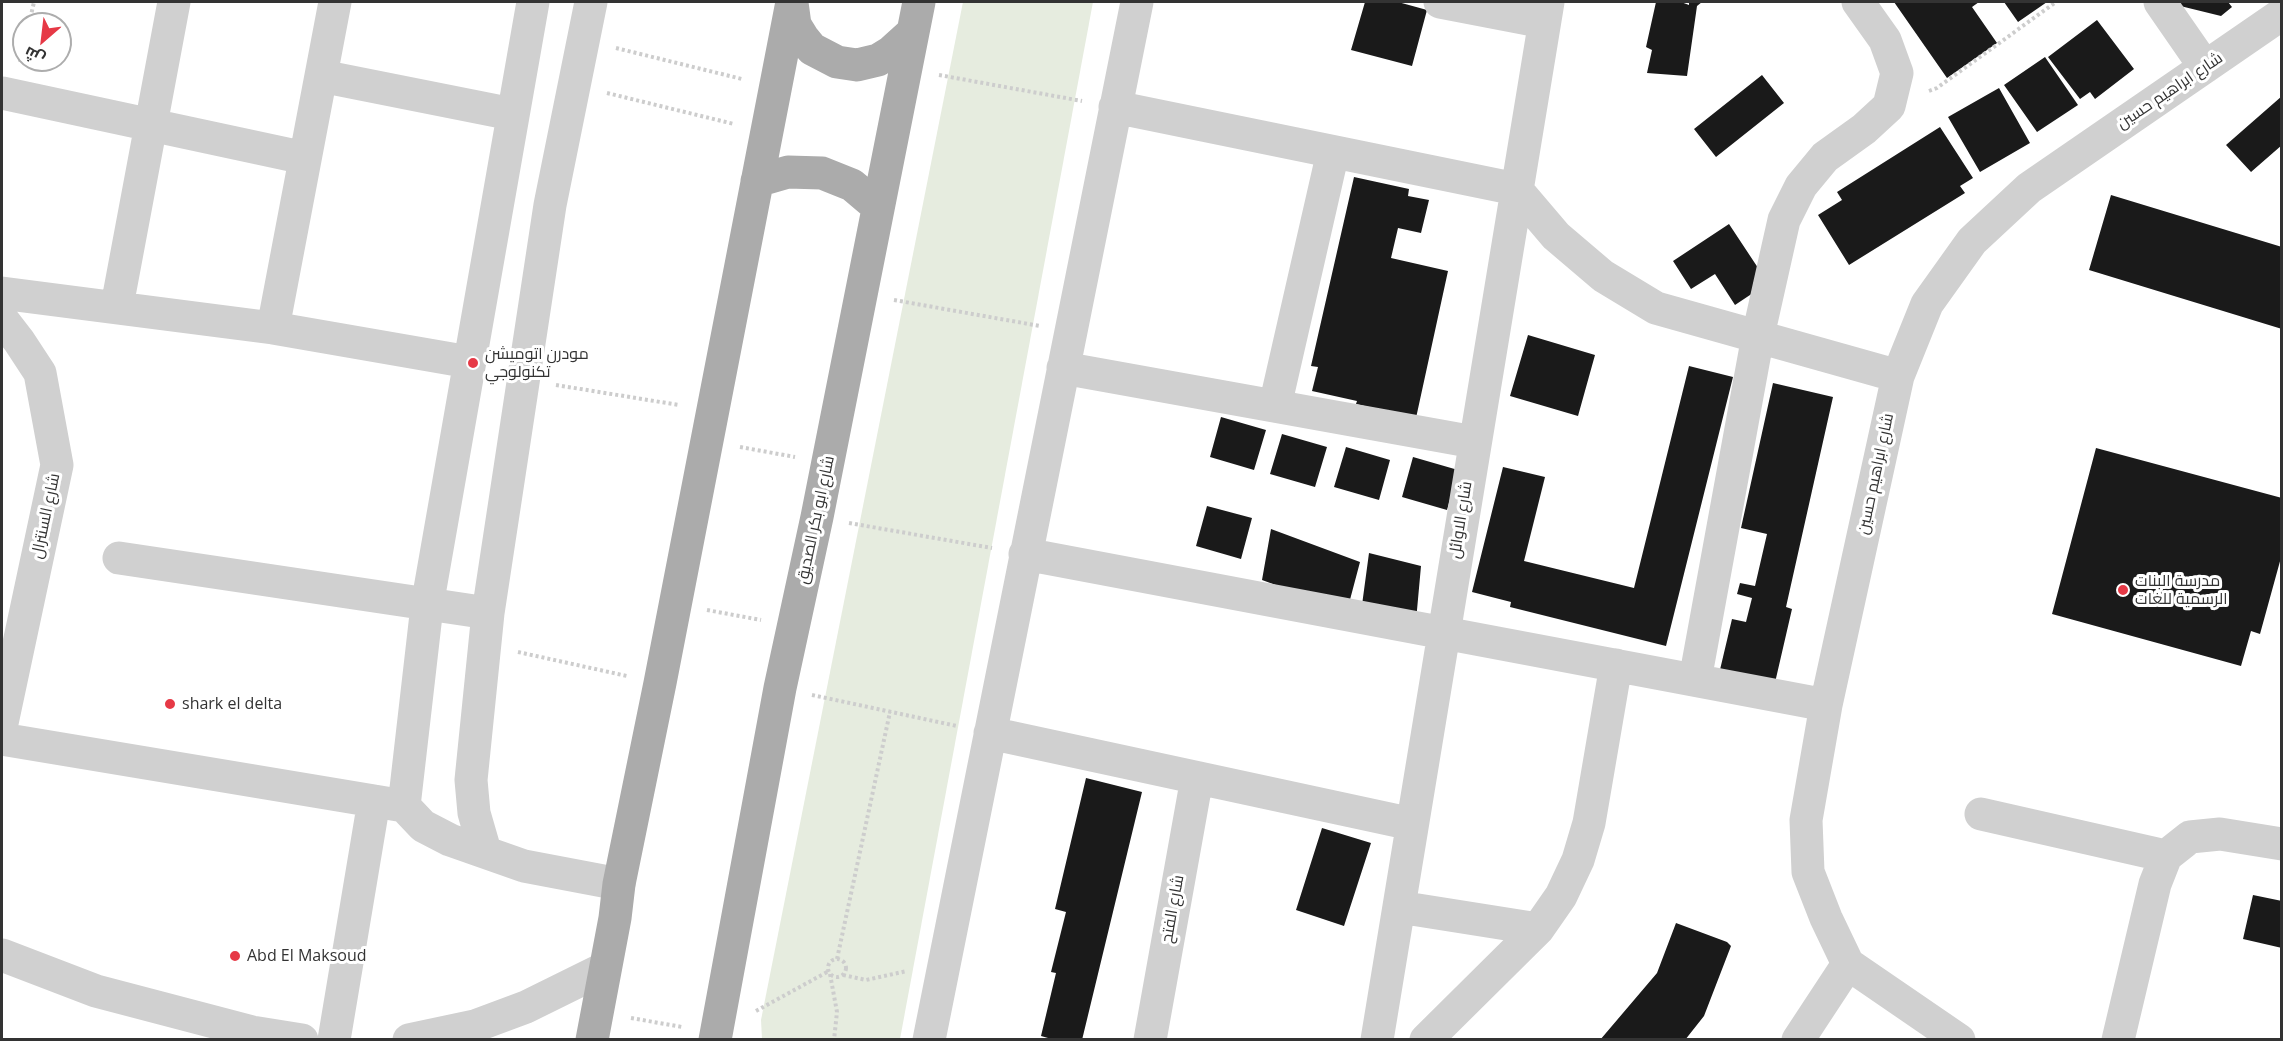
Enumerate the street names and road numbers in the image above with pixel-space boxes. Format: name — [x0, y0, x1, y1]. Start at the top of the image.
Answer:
street label: شارع ابراهيم حسين — [2113, 49, 2227, 133]
street label: شارع ابراهيم حسين — [1854, 412, 1898, 536]
street label: شارع ابو بكر الصديق — [793, 454, 839, 586]
street label: شارع السنترال — [28, 472, 64, 560]
street label: شارع الاوائل — [1445, 480, 1477, 560]
street label: شارع الفتح — [1158, 873, 1188, 945]

